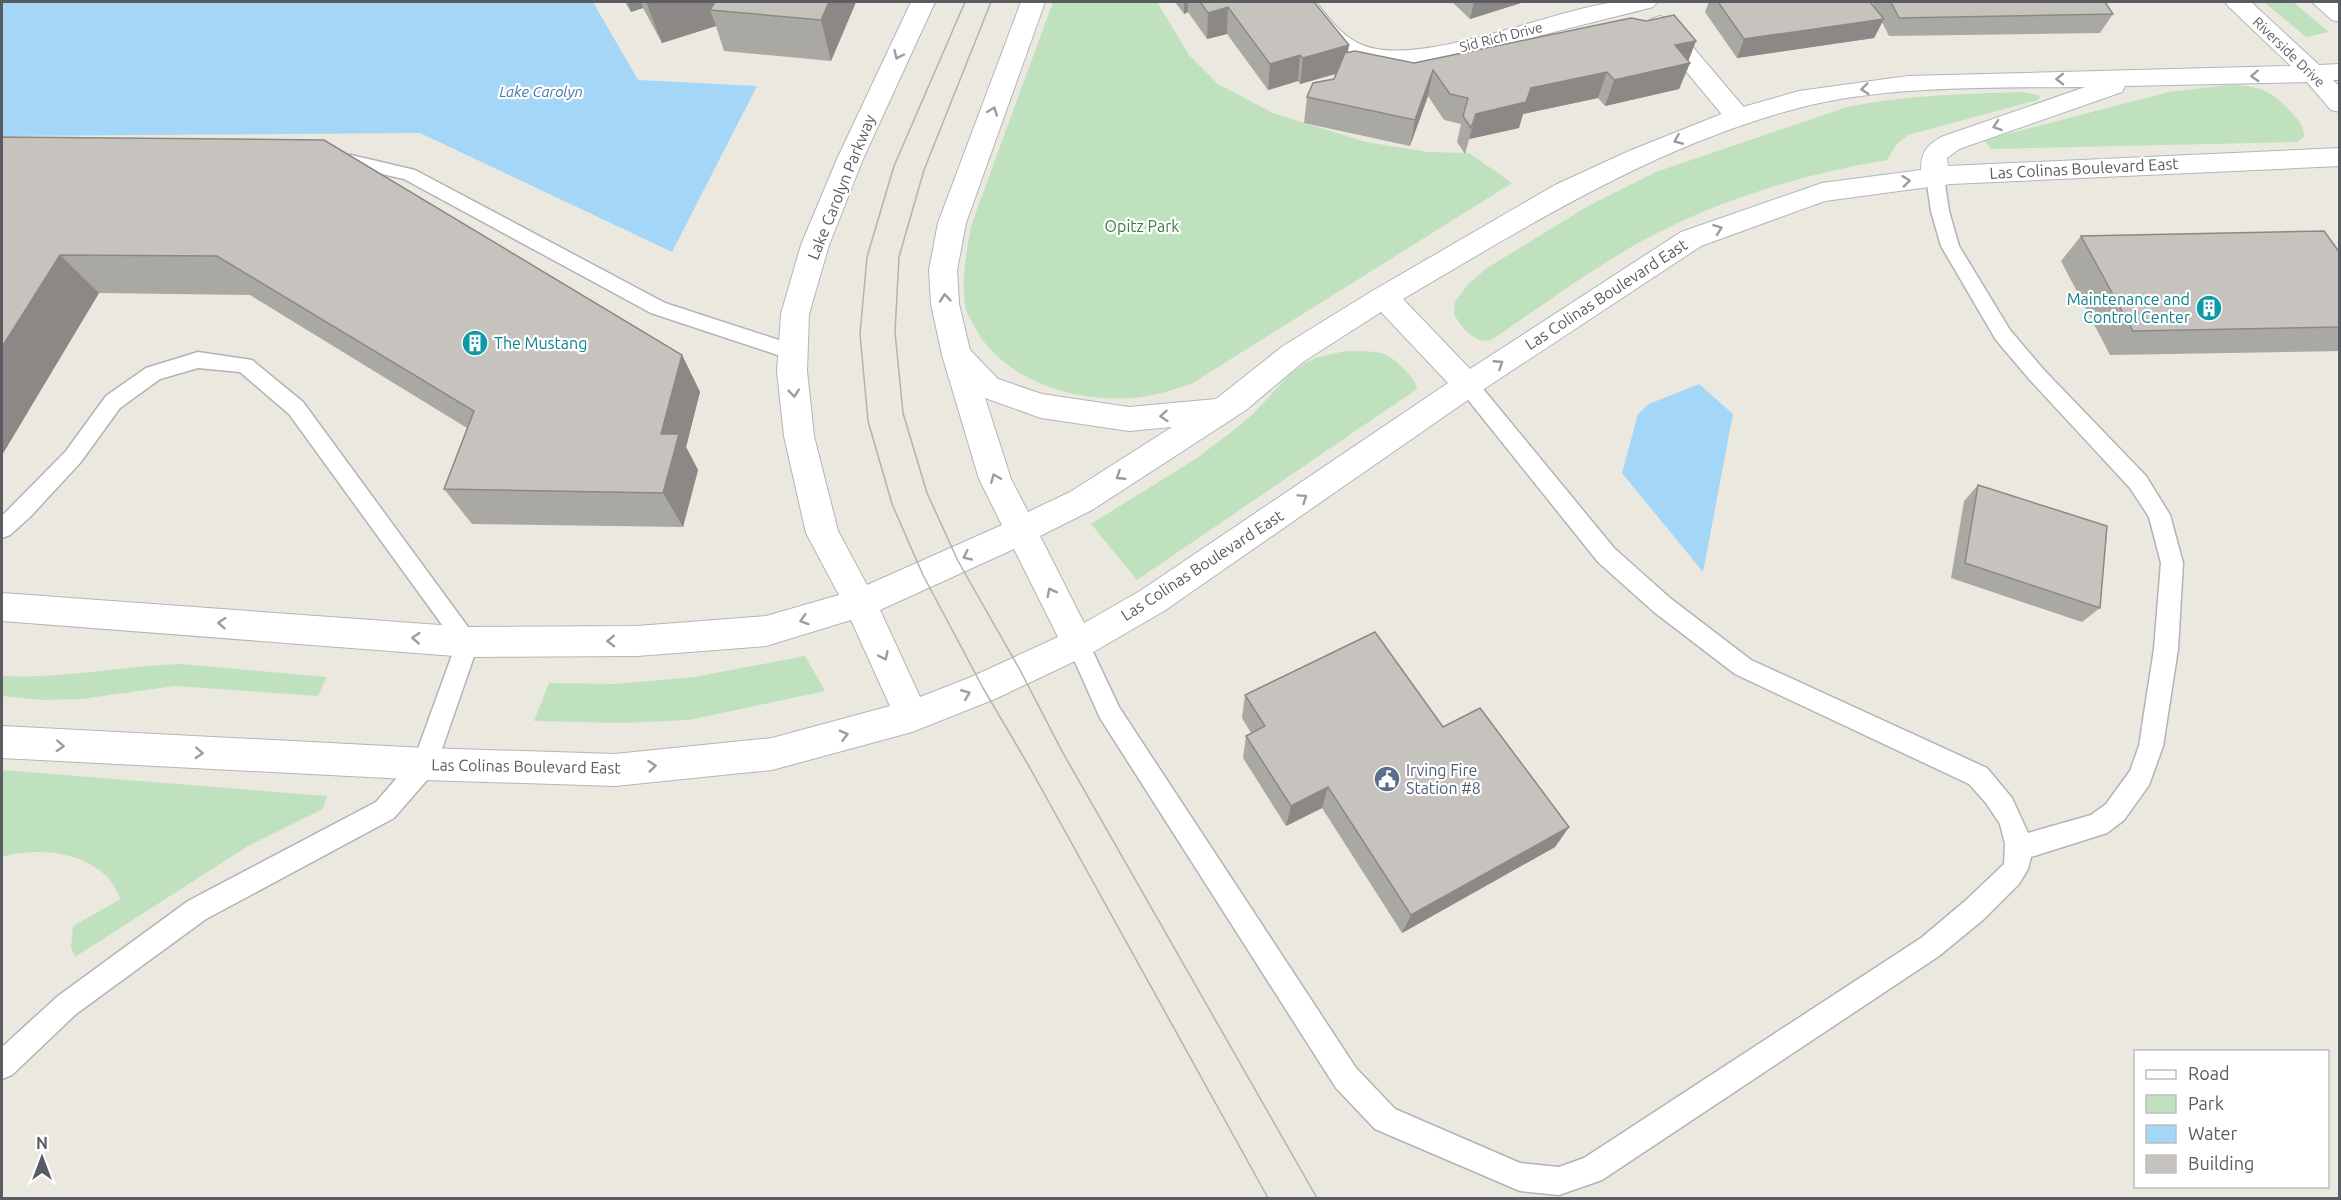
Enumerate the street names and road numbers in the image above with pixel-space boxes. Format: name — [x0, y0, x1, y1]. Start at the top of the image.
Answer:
street label: Riverside Drive — [2250, 14, 2328, 90]
street label: Sid Rich Drive — [1458, 19, 1544, 55]
street label: Lake Carolyn Parkway — [804, 112, 878, 262]
street label: Las Colinas Boulevard East — [1989, 154, 2180, 182]
street label: Las Colinas Boulevard East — [1522, 234, 1691, 353]
street label: Las Colinas Boulevard East — [1118, 505, 1287, 624]
street label: Las Colinas Boulevard East — [431, 755, 622, 777]

